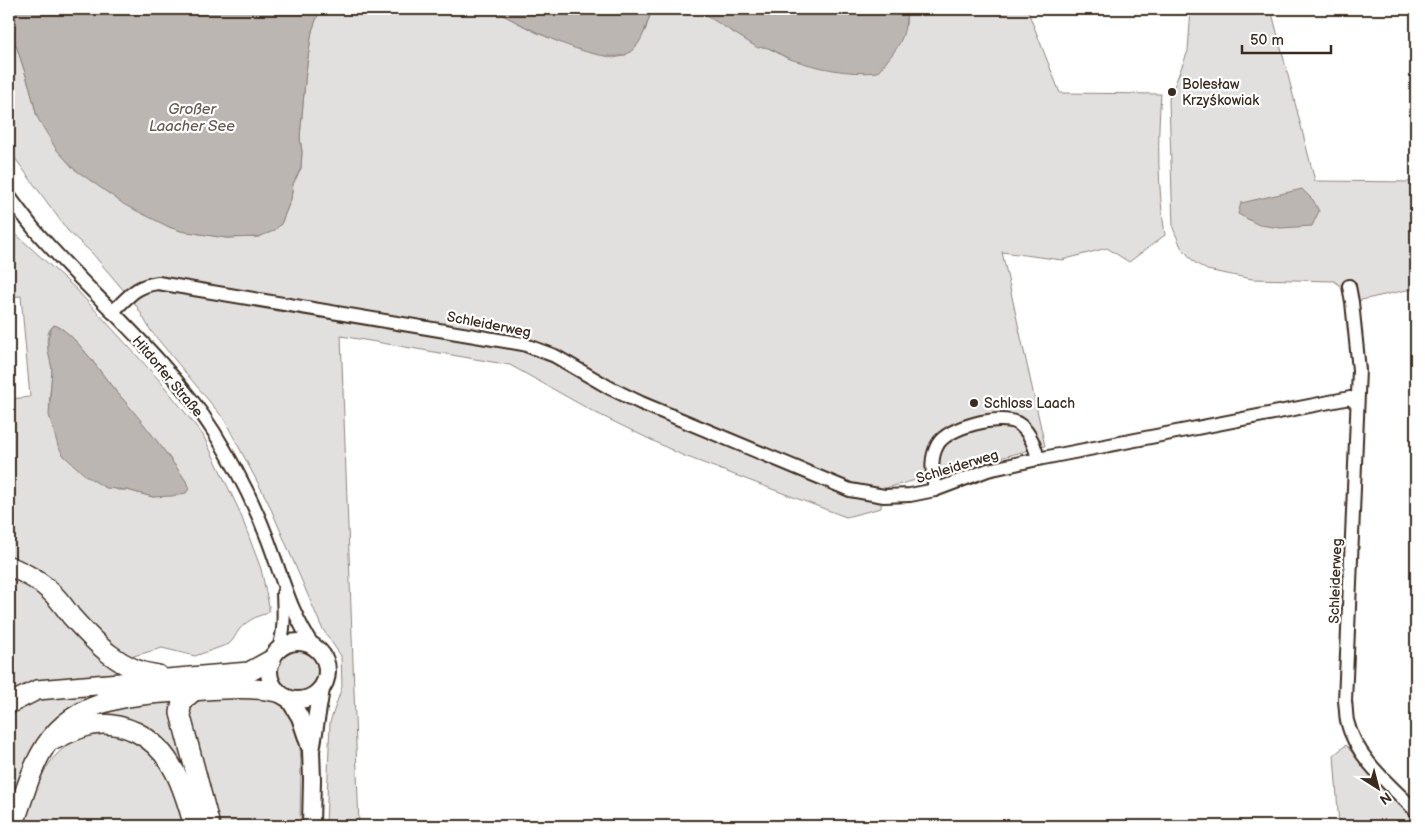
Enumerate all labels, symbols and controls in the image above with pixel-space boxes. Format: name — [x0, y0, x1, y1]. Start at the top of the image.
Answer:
scale bar — [1242, 22, 1331, 54]
text: 50 m — [1250, 31, 1284, 50]
place label: Bolesław Krzyśkowiak — [1182, 76, 1259, 109]
marker: Bolesław Krzyśkowiak — [1166, 86, 1178, 98]
water label: Großer Laacher See — [149, 100, 235, 136]
street label: Schleiderweg — [445, 308, 532, 341]
street label: Hitdorfer Straße — [129, 332, 206, 420]
place label: Schloss Laach — [984, 395, 1075, 412]
marker: Schloss Laach — [968, 397, 980, 409]
street label: Schleiderweg — [914, 446, 1000, 487]
street label: Schleiderweg — [1326, 538, 1345, 624]
north arrow — [1352, 762, 1402, 812]
text: N — [1376, 788, 1395, 808]

